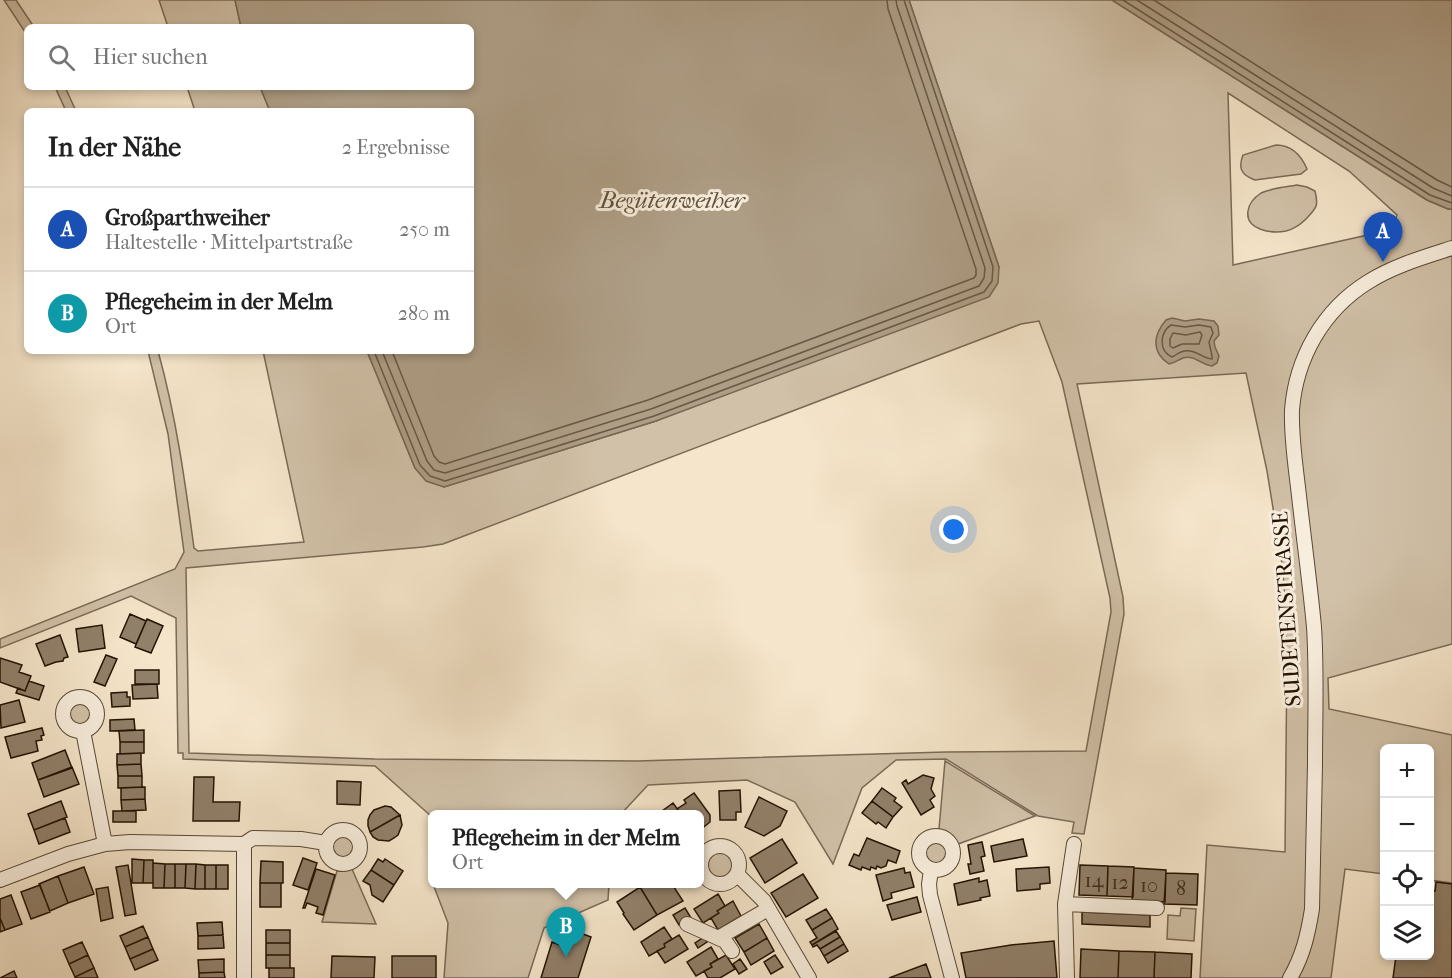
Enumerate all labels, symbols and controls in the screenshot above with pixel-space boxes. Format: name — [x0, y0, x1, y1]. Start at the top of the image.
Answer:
search box — [24, 24, 474, 90]
icon: search — [45, 41, 78, 74]
text: Hier suchen — [93, 44, 208, 70]
text: In der Nähe — [48, 132, 181, 163]
text: 2 Ergebnisse — [342, 136, 450, 159]
water label: Begütenweiher — [598, 186, 747, 214]
text: Großparthweiher — [105, 205, 270, 231]
pin: A — [1364, 212, 1402, 262]
text: A — [61, 218, 74, 241]
text: 250 m — [399, 218, 450, 241]
text: Haltestelle · Mittelpartstraße — [105, 231, 353, 254]
text: Pflegeheim in der Melm — [105, 289, 333, 315]
text: B — [61, 302, 74, 325]
text: 280 m — [398, 302, 450, 325]
text: Ort — [105, 315, 137, 338]
street label: SUDETENSTRASSE — [1267, 510, 1307, 708]
your location — [939, 515, 968, 544]
map controls — [1380, 744, 1434, 960]
button: + — [1380, 744, 1434, 798]
button: − — [1380, 798, 1434, 852]
popup — [428, 810, 704, 888]
text: Pflegeheim in der Melm — [452, 825, 680, 851]
text: Ort — [452, 851, 484, 874]
button: locate — [1380, 852, 1434, 906]
house number: 14 — [1085, 869, 1105, 892]
house number: 12 — [1111, 871, 1129, 894]
house number: 10 — [1140, 874, 1158, 897]
house number: 8 — [1176, 877, 1186, 900]
button: layers — [1380, 906, 1434, 960]
pin: B — [546, 908, 586, 957]

